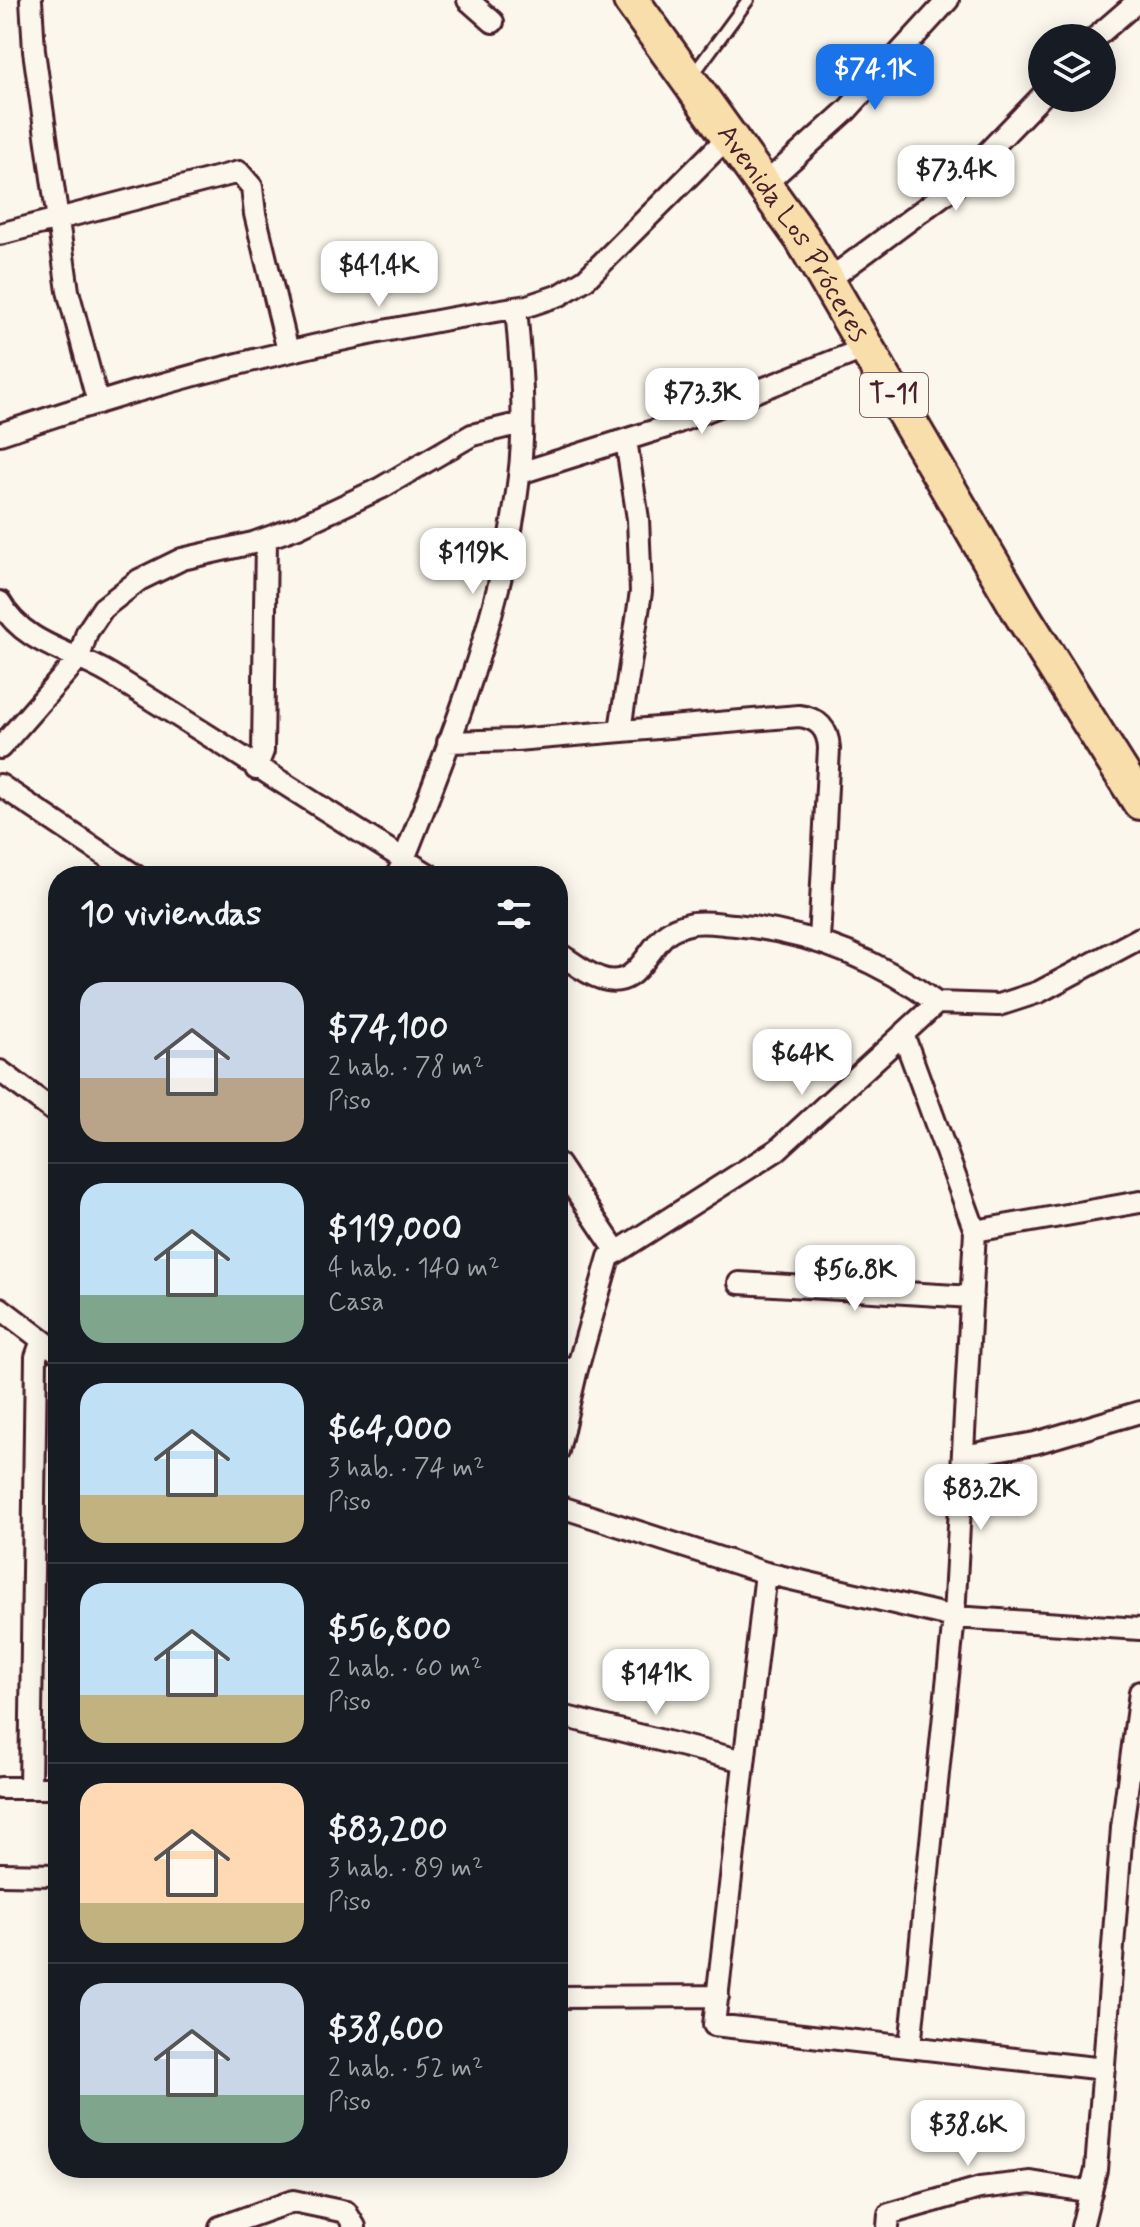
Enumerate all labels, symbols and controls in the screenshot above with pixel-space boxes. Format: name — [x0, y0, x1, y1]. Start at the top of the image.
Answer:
map controls — [1028, 24, 1116, 112]
button: layers — [1028, 24, 1116, 112]
pin: $74.1K — [810, 44, 940, 112]
text: $74.1K — [834, 53, 916, 87]
street label: Avenida Los Próceres — [708, 117, 877, 349]
pin: $73.4K — [891, 145, 1021, 213]
text: $73.4K — [916, 154, 996, 188]
pin: $41.4K — [314, 241, 444, 309]
text: $41.4K — [339, 250, 419, 284]
pin: $73.3K — [637, 368, 767, 436]
road number: T-11 — [860, 373, 928, 417]
text: $73.3K — [663, 377, 741, 411]
pin: $119K — [417, 528, 529, 596]
text: $119K — [438, 537, 508, 571]
text: 10 viviendas — [80, 892, 262, 937]
icon: filters — [492, 892, 536, 936]
text: $74,100 — [328, 1006, 448, 1051]
icon: home — [144, 1014, 240, 1110]
pin: $64K — [755, 1029, 849, 1097]
text: $64K — [771, 1038, 833, 1072]
text: 2 hab. · 78 m² — [328, 1051, 484, 1085]
text: Piso — [328, 1085, 371, 1119]
text: $119,000 — [328, 1207, 462, 1252]
icon: home — [144, 1215, 240, 1311]
pin: $56.8K — [790, 1245, 920, 1313]
text: 4 hab. · 140 m² — [328, 1252, 499, 1286]
text: $56.8K — [813, 1254, 897, 1288]
text: Casa — [328, 1286, 384, 1320]
text: $64,000 — [328, 1407, 452, 1452]
icon: home — [144, 1415, 240, 1511]
text: 3 hab. · 74 m² — [328, 1452, 485, 1486]
pin: $83.2K — [916, 1464, 1046, 1532]
text: $83.2K — [942, 1473, 1020, 1507]
text: Piso — [328, 1486, 371, 1520]
text: $56,800 — [328, 1607, 451, 1652]
icon: home — [144, 1615, 240, 1711]
pin: $141K — [600, 1649, 712, 1717]
text: 2 hab. · 60 m² — [328, 1652, 482, 1686]
text: $141K — [620, 1658, 692, 1692]
text: Piso — [328, 1686, 371, 1720]
text: $83,200 — [328, 1807, 448, 1852]
icon: home — [144, 1815, 240, 1911]
text: 3 hab. · 89 m² — [328, 1852, 483, 1886]
text: Piso — [328, 1886, 371, 1920]
text: $38,600 — [328, 2007, 444, 2052]
icon: home — [144, 2015, 240, 2111]
text: 2 hab. · 52 m² — [328, 2052, 483, 2086]
text: Piso — [328, 2086, 371, 2120]
pin: $38.6K — [903, 2100, 1033, 2168]
text: $38.6K — [929, 2109, 1007, 2143]

